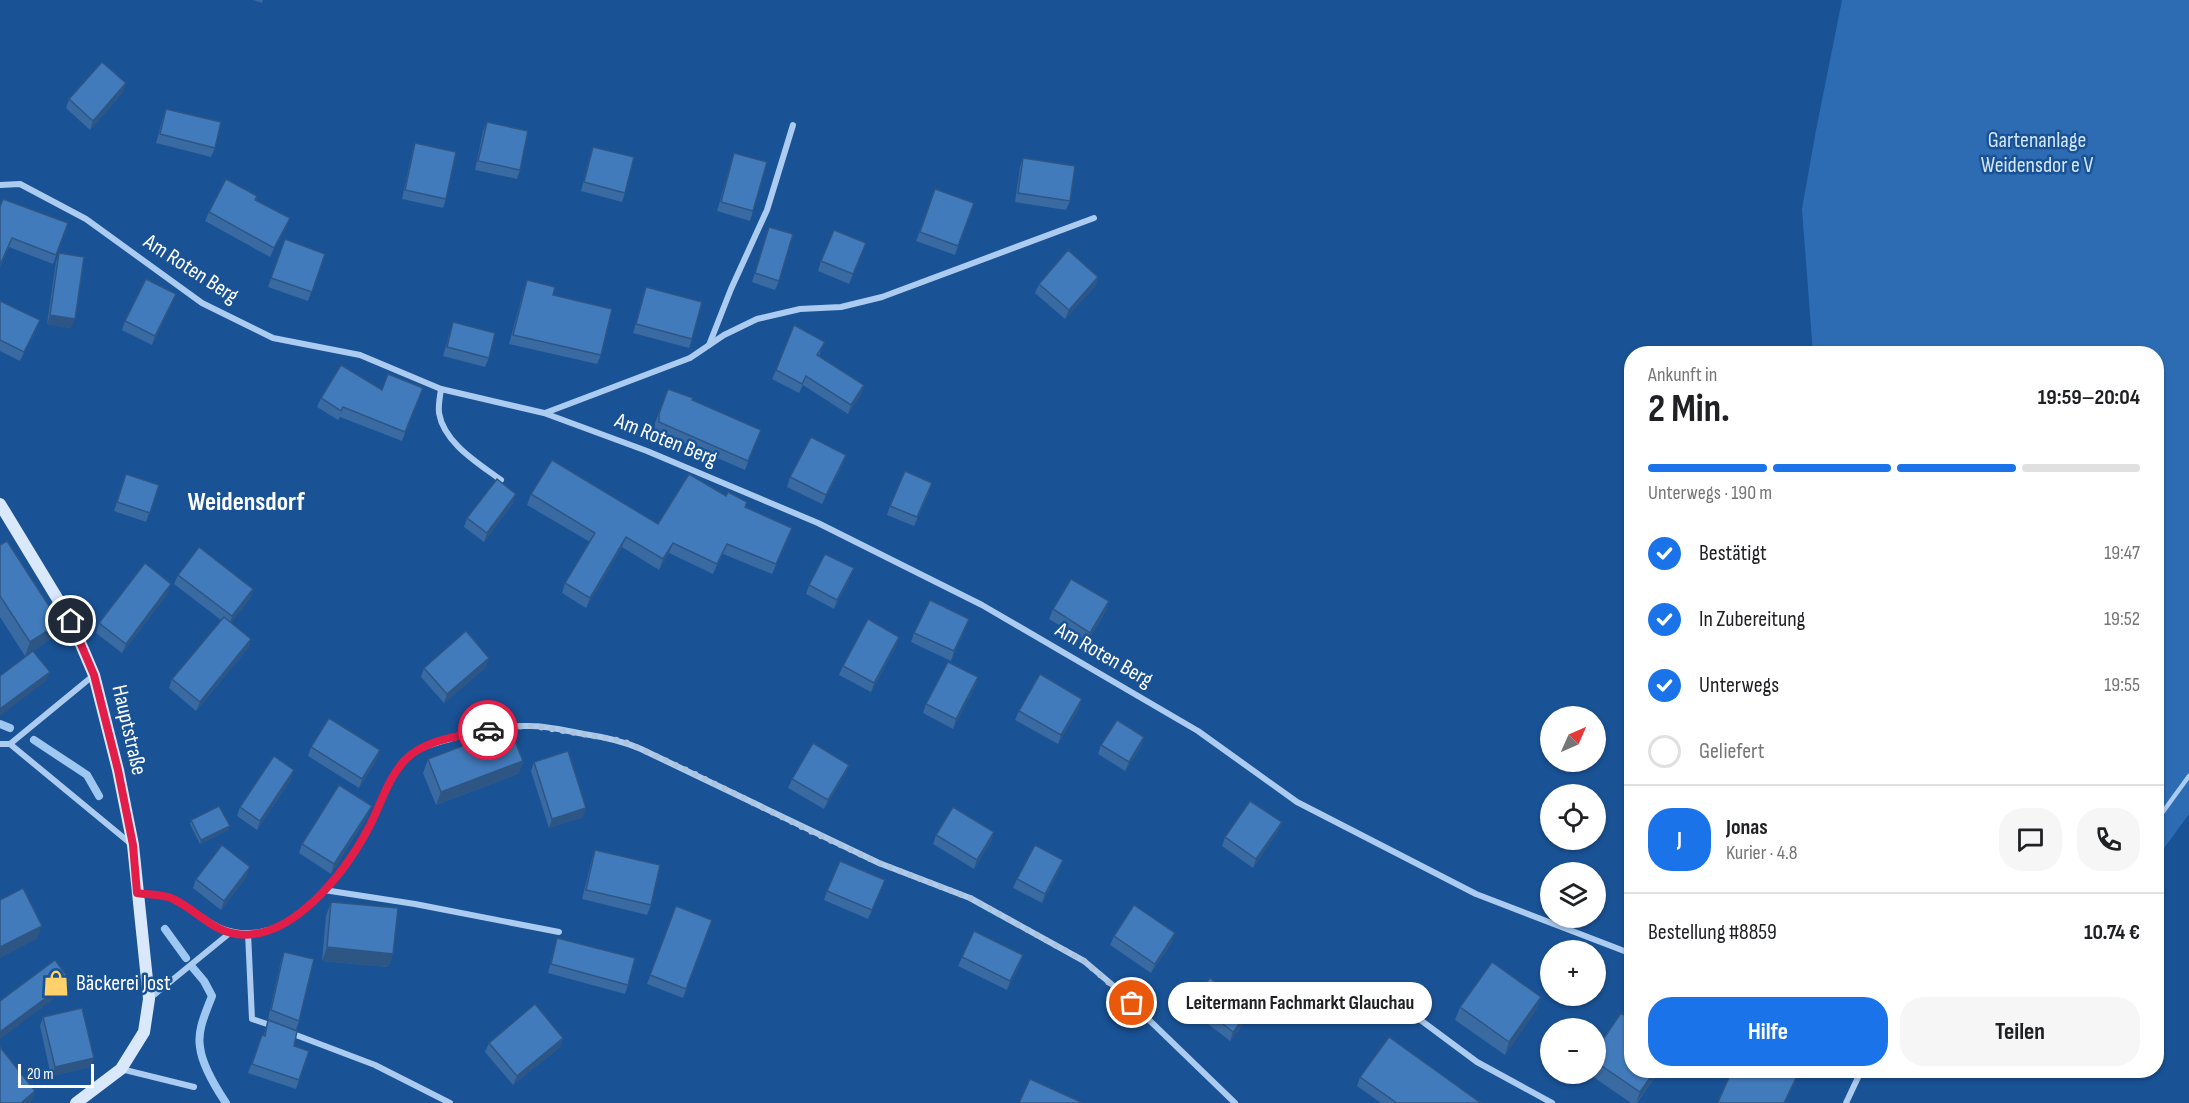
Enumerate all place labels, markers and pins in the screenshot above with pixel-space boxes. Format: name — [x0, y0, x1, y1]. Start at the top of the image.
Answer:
pin — [45, 595, 96, 646]
shop icon: Bäckerei Jost — [41, 968, 71, 998]
place label: Bäckerei Jost — [76, 970, 171, 997]
pin — [1106, 977, 1157, 1028]
callout: Leitermann Fachmarkt Glauchau — [1168, 982, 1432, 1024]

